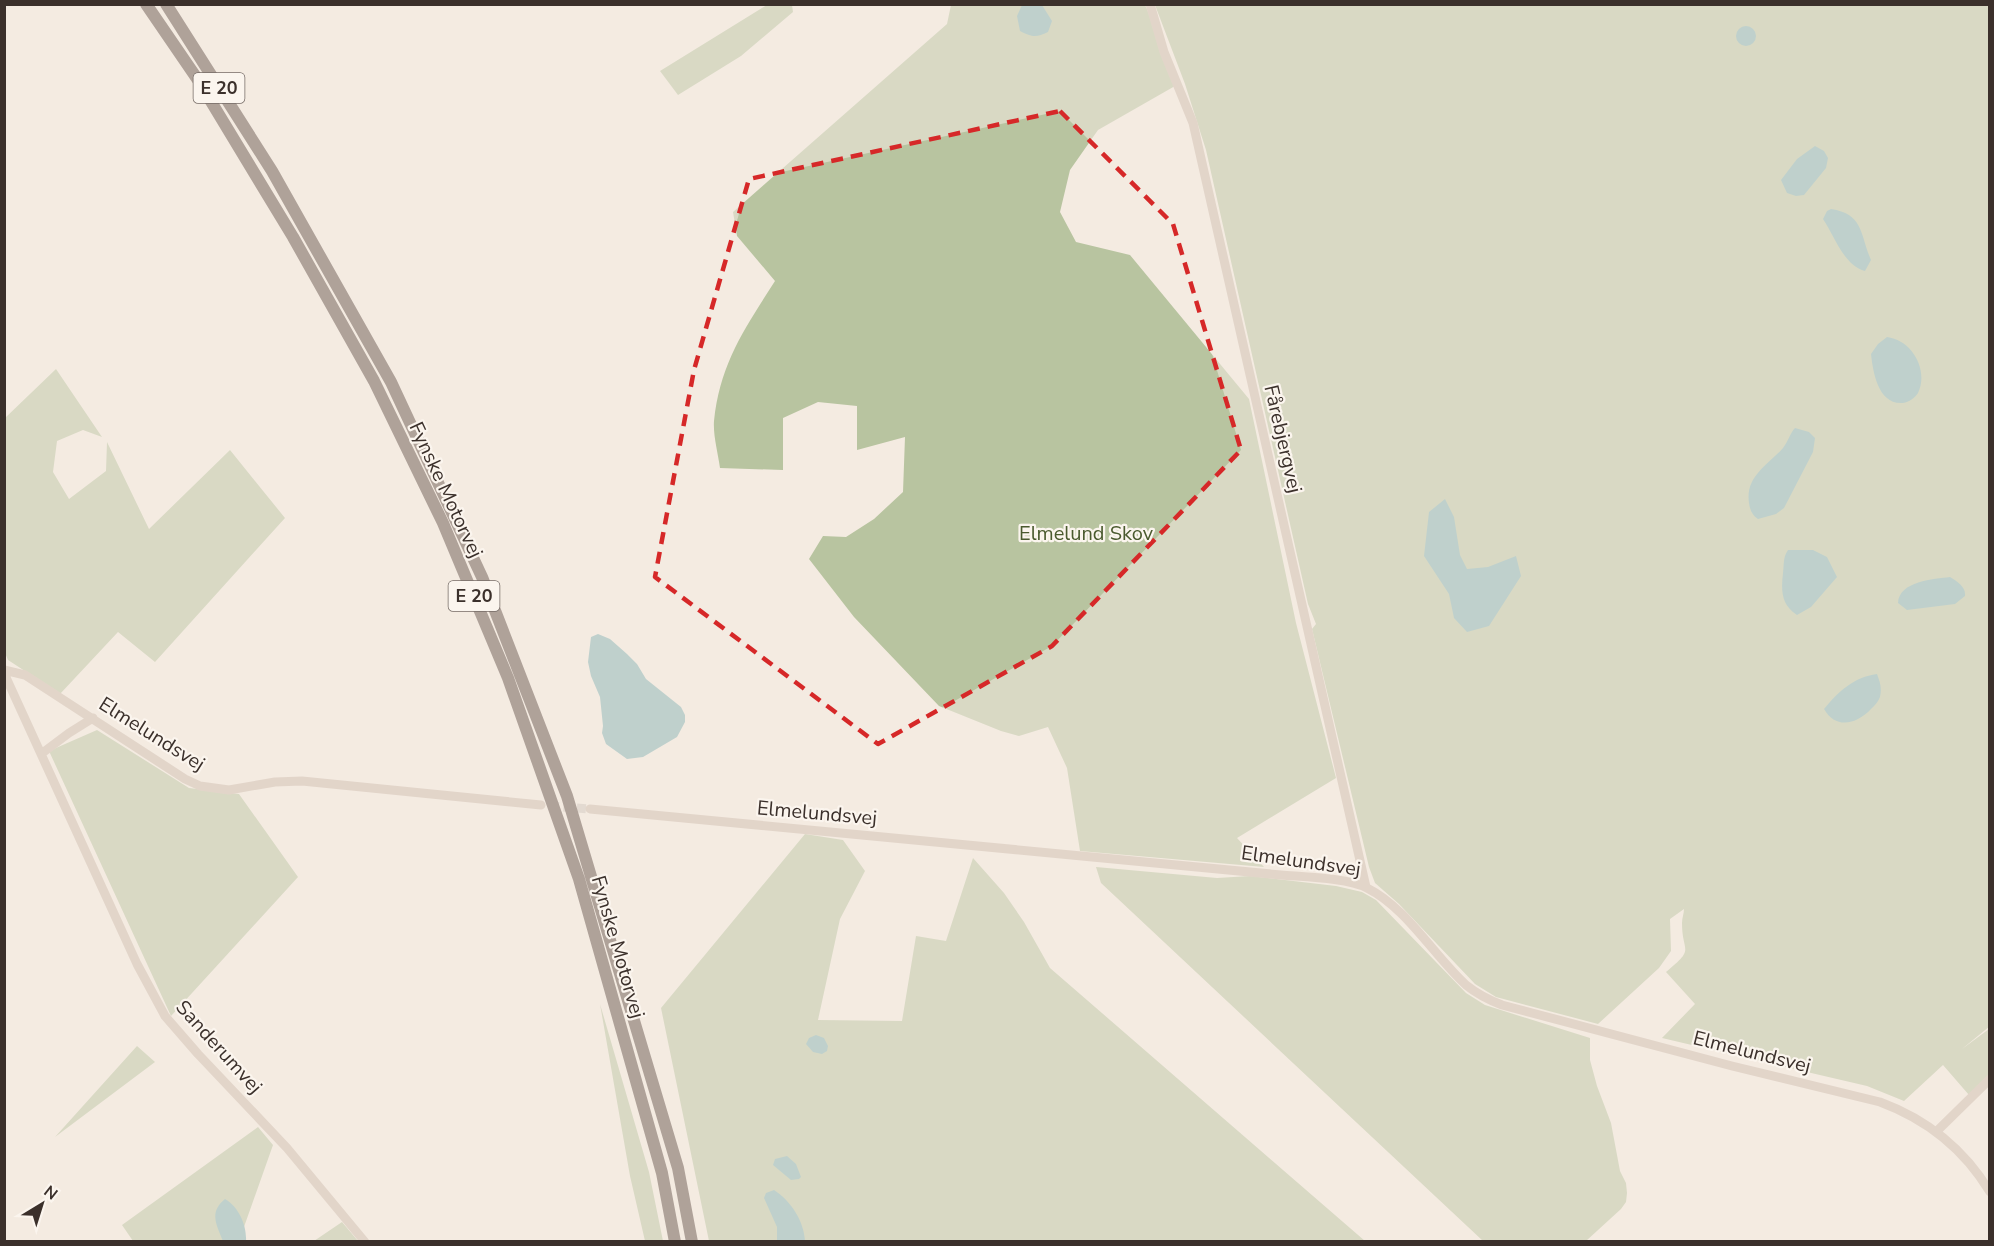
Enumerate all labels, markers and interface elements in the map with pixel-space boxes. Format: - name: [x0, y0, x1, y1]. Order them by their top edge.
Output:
- road number: E 20: [194, 73, 244, 103]
- street label: Fårebjergvej: [1257, 382, 1309, 496]
- street label: Fynske Motorvej: [403, 418, 489, 562]
- park label: Elmelund Skov: [1019, 520, 1154, 547]
- road number: E 20: [448, 581, 500, 611]
- street label: Elmelundsvej: [94, 691, 210, 777]
- street label: Elmelundsvej: [756, 794, 878, 832]
- street label: Elmelundsvej: [1239, 839, 1363, 883]
- street label: Fynske Motorvej: [585, 873, 651, 1021]
- street label: Sanderumvej: [170, 994, 268, 1100]
- street label: Elmelundsvej: [1690, 1024, 1814, 1080]
- north arrow: [12, 1174, 72, 1234]
- text: N: [39, 1181, 62, 1205]

